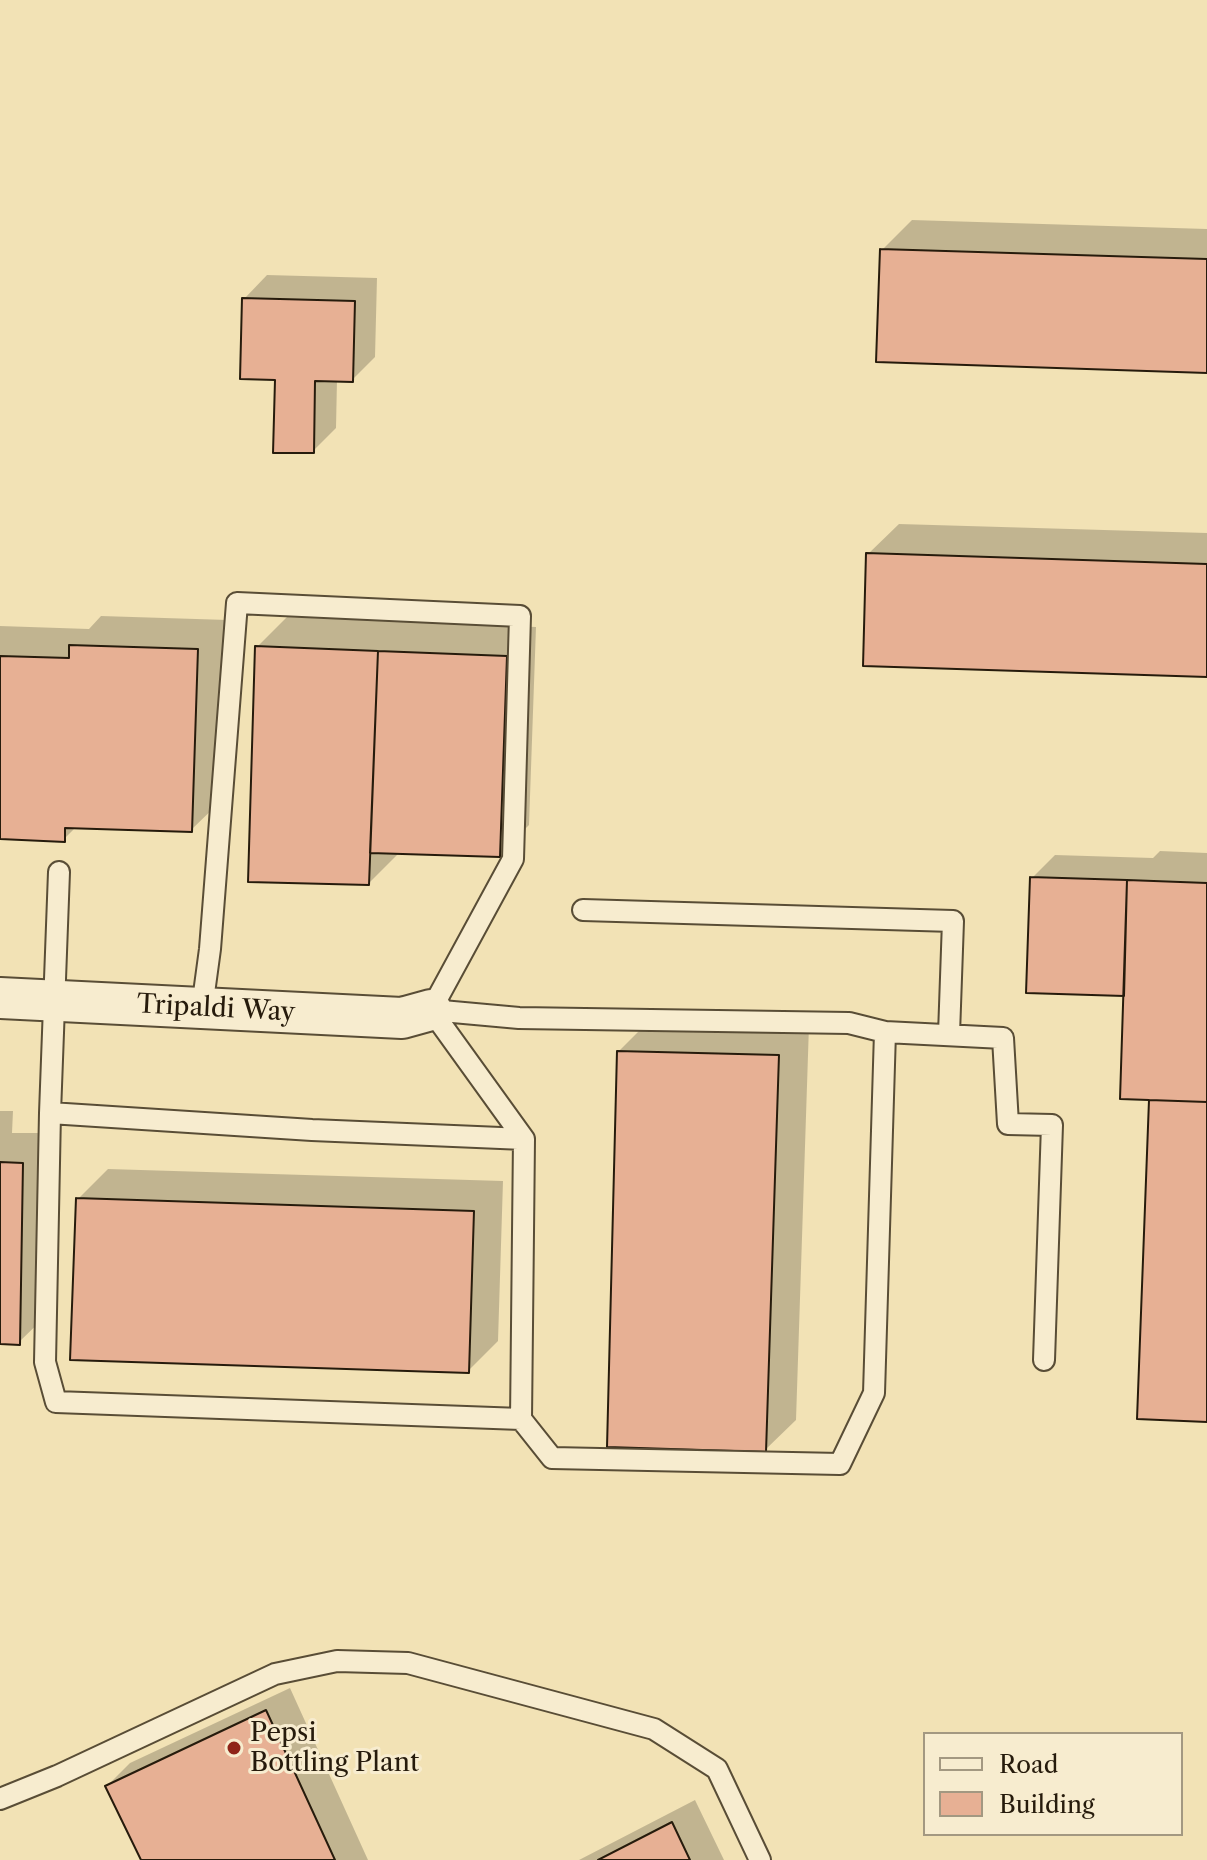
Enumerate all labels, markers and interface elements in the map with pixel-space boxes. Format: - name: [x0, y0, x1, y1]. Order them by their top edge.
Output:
- street label: Tripaldi Way: [136, 989, 296, 1029]
- place label: Pepsi Bottling Plant: [250, 1717, 419, 1778]
- legend: [923, 1732, 1183, 1836]
- marker: Pepsi Bottling Plant: [225, 1739, 243, 1757]
- text: Road: [999, 1750, 1058, 1779]
- text: Building: [999, 1790, 1095, 1819]

